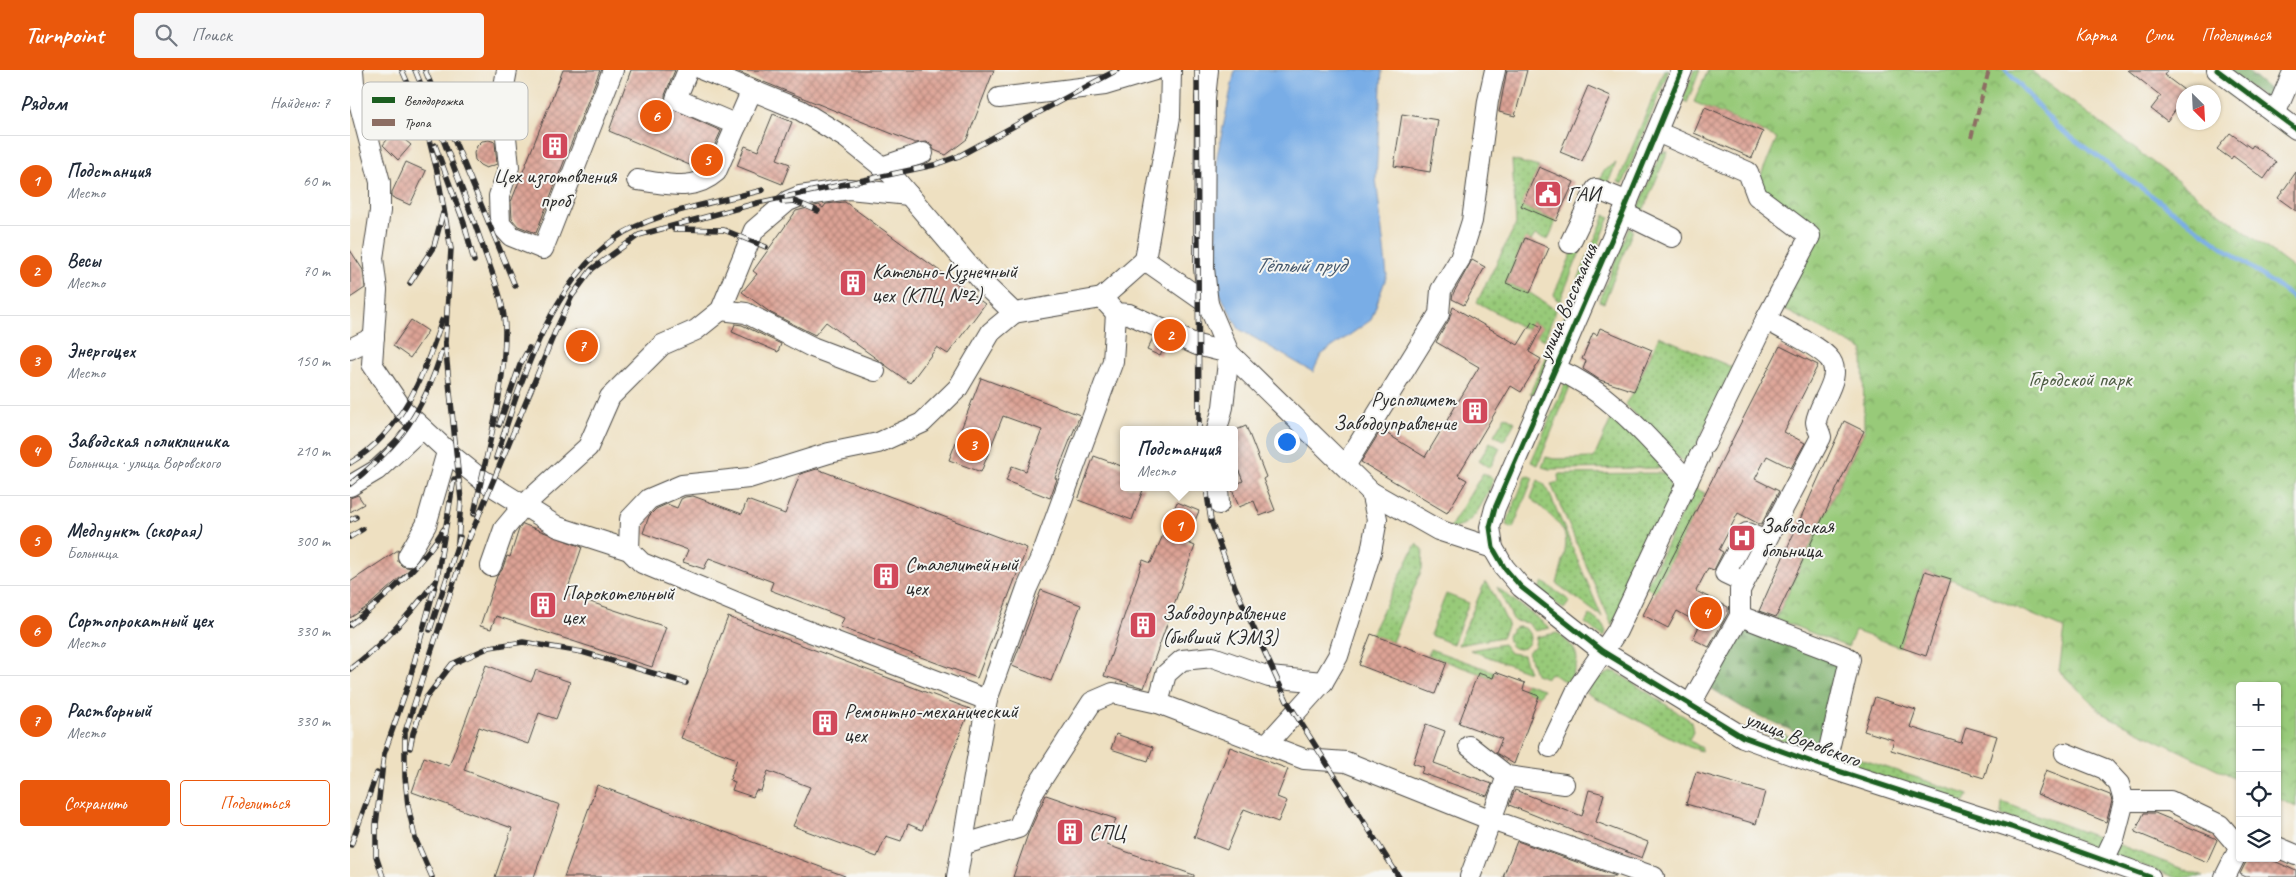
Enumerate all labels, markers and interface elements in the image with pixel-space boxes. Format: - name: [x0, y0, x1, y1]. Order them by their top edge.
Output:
- search box: [134, 13, 484, 58]
- text: Turnpoint: [25, 20, 104, 50]
- icon: search: [152, 21, 180, 49]
- text: Поиск: [192, 23, 232, 47]
- text: Карта: [2075, 24, 2116, 46]
- text: Слои: [2144, 24, 2173, 46]
- text: Поделиться: [2201, 24, 2271, 46]
- legend: [362, 82, 528, 140]
- north arrow: [2176, 85, 2221, 130]
- text: Рядом: [20, 90, 67, 116]
- text: Велодорожка: [404, 92, 465, 109]
- text: Найдено: 7: [270, 93, 330, 113]
- pin: 6: [640, 97, 672, 135]
- text: Тропа: [404, 114, 432, 131]
- building icon: Цех изготовления проб: [540, 131, 570, 161]
- pin: 5: [691, 141, 723, 179]
- text: Подстанция: [67, 159, 150, 183]
- place label: Цех изготовления проб: [493, 163, 618, 213]
- text: 1: [32, 171, 40, 191]
- text: 60 m: [303, 171, 330, 191]
- public building icon: ГАИ: [1533, 179, 1563, 209]
- place label: ГАИ: [1567, 181, 1604, 207]
- text: Место: [67, 183, 105, 203]
- street label: улица Восстания: [1530, 238, 1604, 366]
- text: Весы: [67, 249, 100, 273]
- water label: Тёплый пруд: [1255, 251, 1349, 279]
- place label: Кательно-Кузнечный цех (КПЦ №2): [872, 258, 1018, 308]
- text: 2: [32, 261, 40, 281]
- text: 70 m: [303, 261, 330, 281]
- building icon: Кательно-Кузнечный цех (КПЦ №2): [838, 268, 868, 298]
- text: Место: [67, 273, 105, 293]
- pin: 2: [1154, 316, 1186, 354]
- pin: 7: [566, 327, 598, 365]
- text: Энергоцех: [67, 339, 135, 363]
- text: 3: [32, 351, 40, 371]
- text: 150 m: [296, 351, 330, 371]
- text: Место: [67, 363, 105, 383]
- park label: Городской парк: [2028, 366, 2133, 392]
- place label: Русполимет Заводоуправление: [1333, 386, 1457, 436]
- building icon: Русполимет Заводоуправление: [1460, 396, 1490, 426]
- pin: 3: [957, 426, 989, 464]
- popup: [1120, 426, 1238, 491]
- text: Заводская поликлиника: [67, 429, 228, 453]
- your location: [1274, 429, 1300, 455]
- text: Подстанция: [1137, 437, 1221, 461]
- text: 4: [32, 441, 40, 461]
- text: 210 m: [296, 441, 330, 461]
- text: Больница · улица Воровского: [67, 453, 220, 473]
- text: Место: [1137, 461, 1175, 481]
- pin: 1: [1163, 507, 1195, 545]
- place label: Заводская больница: [1761, 513, 1835, 563]
- text: Медпункт (скорая): [67, 519, 201, 543]
- hospital icon: Заводская больница: [1727, 523, 1757, 553]
- text: 5: [33, 531, 39, 551]
- text: 300 m: [296, 531, 330, 551]
- text: Больница: [67, 543, 117, 563]
- place label: Сталелитейный цех: [905, 551, 1020, 601]
- building icon: Сталелитейный цех: [871, 561, 901, 591]
- place label: Парокотельный цех: [562, 580, 676, 630]
- building icon: Парокотельный цех: [528, 590, 558, 620]
- pin: 4: [1690, 594, 1722, 632]
- place label: Заводоуправление (бывший КЭМЗ): [1162, 600, 1286, 650]
- text: Сортопрокатный цех: [67, 609, 213, 633]
- building icon: Заводоуправление (бывший КЭМЗ): [1128, 610, 1158, 640]
- text: 6: [32, 621, 40, 641]
- text: 330 m: [296, 621, 330, 641]
- text: Место: [67, 633, 105, 653]
- map controls: [2236, 682, 2281, 862]
- button: +: [2236, 682, 2281, 727]
- place label: Ремонтно-механический цех: [844, 698, 1019, 748]
- text: Растворный: [67, 699, 151, 723]
- street label: улица Воровского: [1740, 704, 1866, 773]
- building icon: Ремонтно-механический цех: [810, 708, 840, 738]
- text: 7: [32, 711, 40, 731]
- text: 330 m: [296, 711, 330, 731]
- text: Место: [67, 723, 105, 743]
- button: −: [2236, 727, 2281, 772]
- button: locate: [2236, 772, 2281, 817]
- button: Сохранить: [20, 780, 170, 826]
- button: Поделиться: [180, 780, 330, 826]
- building icon: СПЦ: [1055, 817, 1085, 847]
- button: layers: [2236, 817, 2281, 862]
- place label: СПЦ: [1089, 819, 1128, 845]

